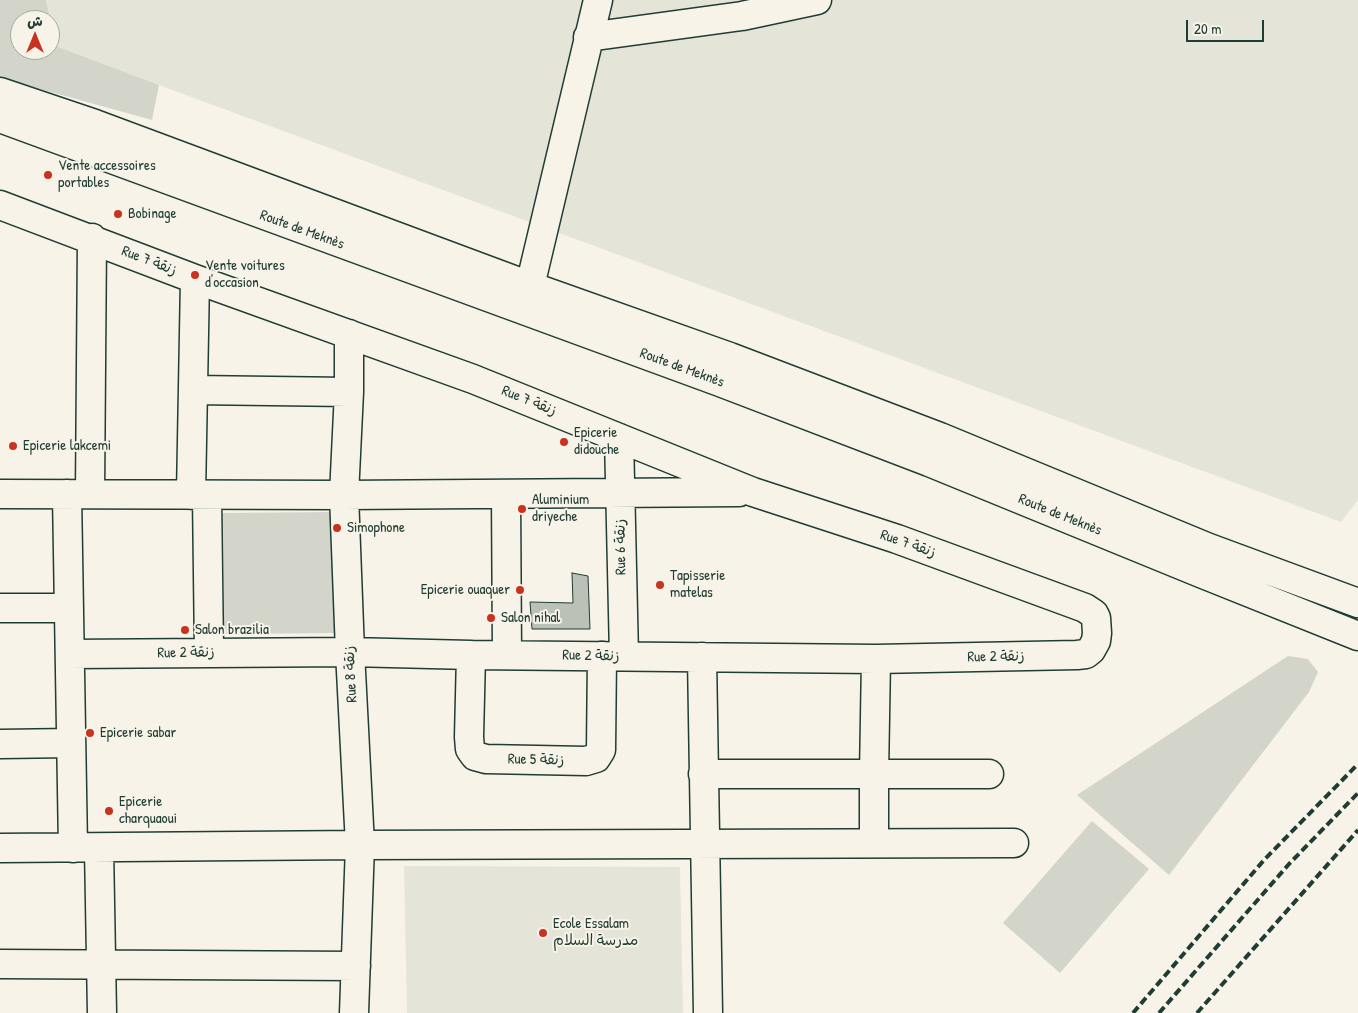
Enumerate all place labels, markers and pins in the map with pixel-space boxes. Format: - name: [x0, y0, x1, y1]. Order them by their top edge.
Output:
- place label: Vente accessoires portables: [58, 157, 156, 192]
- marker: Vente accessoires portables: [42, 169, 54, 181]
- place label: Bobinage: [128, 205, 176, 223]
- marker: Bobinage: [112, 208, 124, 220]
- place label: Vente voitures d'occasion: [205, 257, 285, 292]
- marker: Vente voitures d'occasion: [189, 269, 201, 281]
- place label: Epicerie didouche: [574, 424, 619, 459]
- marker: Epicerie didouche: [558, 436, 570, 448]
- place label: Epicerie lakcemi: [23, 437, 111, 455]
- marker: Epicerie lakcemi: [7, 440, 19, 452]
- place label: Aluminium driyeche: [532, 491, 589, 526]
- marker: Aluminium driyeche: [516, 503, 528, 515]
- place label: Simophone: [347, 519, 405, 537]
- marker: Simophone: [331, 522, 343, 534]
- place label: Tapisserie matelas: [670, 567, 725, 602]
- marker: Tapisserie matelas: [654, 579, 666, 591]
- place label: Epicerie ouaquer: [421, 581, 510, 599]
- marker: Epicerie ouaquer: [514, 584, 526, 596]
- place label: Salon nihal: [501, 609, 560, 627]
- marker: Salon nihal: [485, 612, 497, 624]
- place label: Salon brazilia: [195, 621, 269, 639]
- marker: Salon brazilia: [179, 624, 191, 636]
- place label: Epicerie sabar: [100, 724, 176, 742]
- marker: Epicerie sabar: [84, 727, 96, 739]
- place label: Epicerie charquaoui: [119, 793, 177, 828]
- marker: Epicerie charquaoui: [103, 805, 115, 817]
- place label: Ecole Essalam مدرسة السلام: [553, 915, 638, 950]
- marker: Ecole Essalam مدرسة السلام: [537, 927, 549, 939]

